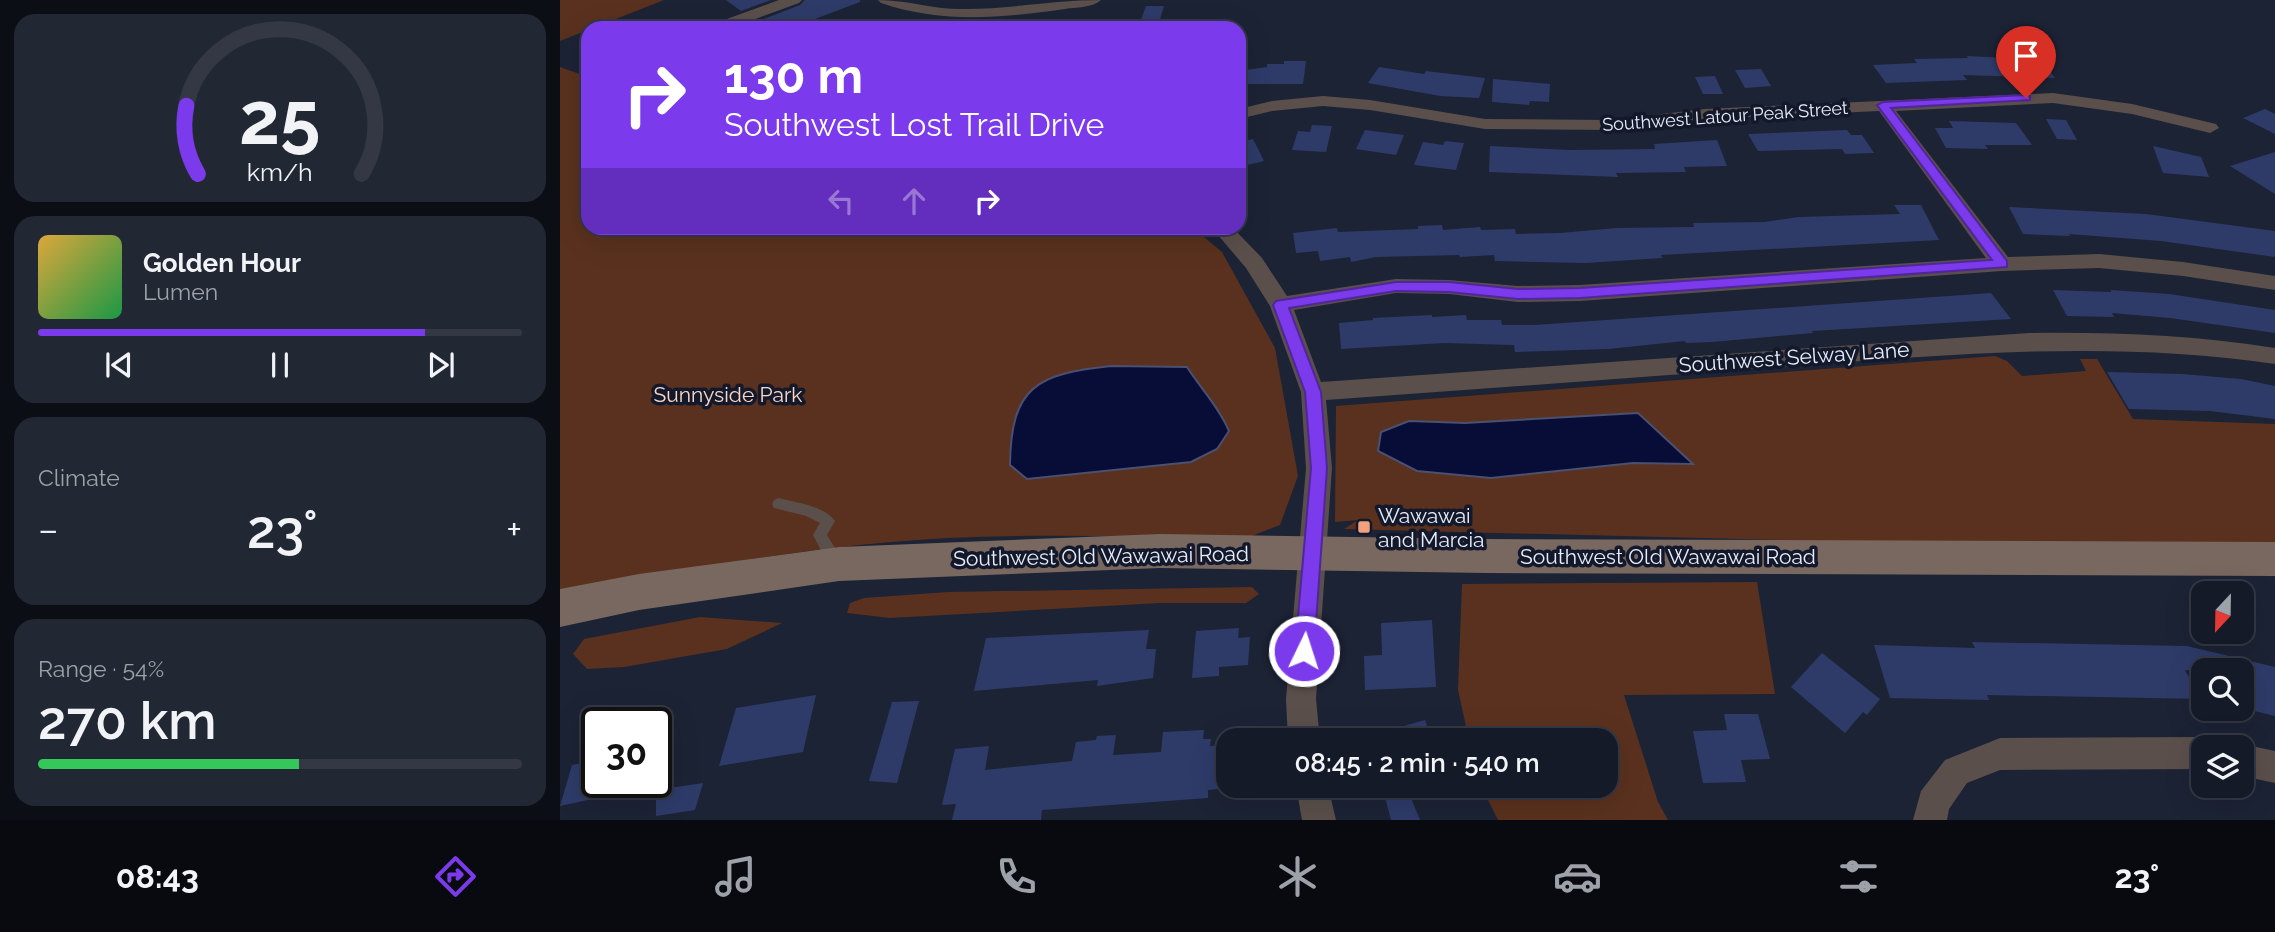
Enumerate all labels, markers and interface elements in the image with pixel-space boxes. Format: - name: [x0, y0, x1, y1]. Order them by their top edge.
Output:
- pin: [1996, 26, 2056, 98]
- icon: arrive: [2007, 37, 2045, 75]
- text: 130 m: [724, 47, 863, 104]
- icon: right: [609, 49, 700, 140]
- text: 25: [239, 76, 321, 161]
- street label: Southwest Latour Peak Street: [1601, 97, 1849, 135]
- text: Southwest Lost Trail Drive: [724, 106, 1104, 143]
- text: km/h: [247, 157, 313, 187]
- icon: left: [822, 182, 860, 220]
- icon: ahead: [895, 182, 933, 220]
- icon: right: [968, 182, 1006, 220]
- text: Golden Hour: [143, 248, 301, 278]
- text: Lumen: [143, 278, 218, 305]
- street label: Southwest Selway Lane: [1678, 336, 1910, 378]
- icon: previous: [100, 346, 138, 384]
- icon: pause: [261, 346, 299, 384]
- icon: next: [422, 346, 460, 384]
- park label: Sunnyside Park: [654, 382, 802, 407]
- text: Climate: [38, 464, 120, 491]
- text: 23°: [247, 499, 318, 560]
- place label: Wawawai and Marcia: [1378, 503, 1484, 552]
- text: −: [38, 507, 58, 552]
- text: +: [506, 507, 522, 552]
- marker: Wawawai and Marcia: [1356, 519, 1372, 535]
- street label: Southwest Old Wawawai Road: [953, 541, 1249, 571]
- street label: Southwest Old Wawawai Road: [1520, 544, 1816, 569]
- north arrow: [2191, 581, 2254, 644]
- map controls: [2191, 581, 2254, 798]
- position arrow: [1267, 614, 1341, 688]
- text: Range · 54%: [38, 655, 164, 682]
- button: search: [2191, 658, 2254, 721]
- text: 270 km: [38, 690, 217, 751]
- speed limit sign: 30: [581, 707, 672, 798]
- button: layers: [2191, 735, 2254, 798]
- text: 08:45 · 2 min · 540 m: [1294, 748, 1540, 778]
- icon: directions: [431, 852, 480, 901]
- icon: music: [711, 852, 760, 901]
- icon: phone: [992, 852, 1041, 901]
- icon: climate: [1273, 852, 1322, 901]
- icon: car: [1553, 852, 1602, 901]
- icon: filters: [1834, 852, 1883, 901]
- text: 08:43: [116, 858, 199, 895]
- text: 23°: [2115, 858, 2159, 895]

